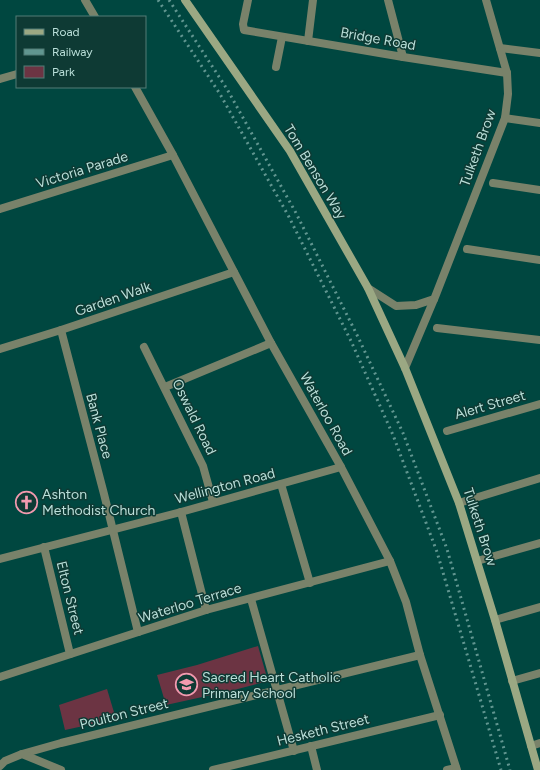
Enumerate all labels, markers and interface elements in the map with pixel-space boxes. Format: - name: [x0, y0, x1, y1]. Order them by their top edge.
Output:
- legend: [16, 16, 146, 88]
- street label: Bridge Road: [339, 24, 417, 54]
- text: Road: [52, 25, 80, 39]
- text: Railway: [52, 45, 93, 59]
- text: Park: [52, 65, 75, 79]
- street label: Tulketh Brow: [456, 107, 500, 189]
- street label: Tom Benson Way: [280, 122, 350, 223]
- street label: Victoria Parade: [34, 148, 130, 192]
- street label: Garden Walk: [73, 278, 154, 320]
- street label: Waterloo Road: [296, 369, 356, 459]
- street label: Oswald Road: [168, 376, 220, 458]
- street label: Alert Street: [453, 387, 527, 423]
- street label: Bank Place: [82, 391, 116, 461]
- street label: Wellington Road: [173, 464, 277, 508]
- place label: Ashton Methodist Church: [42, 486, 155, 519]
- street label: Tulketh Brow: [459, 486, 501, 568]
- church icon: Ashton Methodist Church: [14, 489, 40, 515]
- street label: Elton Street: [53, 559, 87, 637]
- street label: Waterloo Terrace: [136, 579, 244, 627]
- place label: Sacred Heart Catholic Primary School: [202, 669, 341, 702]
- school or university icon: Sacred Heart Catholic Primary School: [173, 672, 199, 698]
- street label: Poulton Street: [78, 695, 170, 733]
- street label: Hesketh Street: [275, 710, 371, 750]

